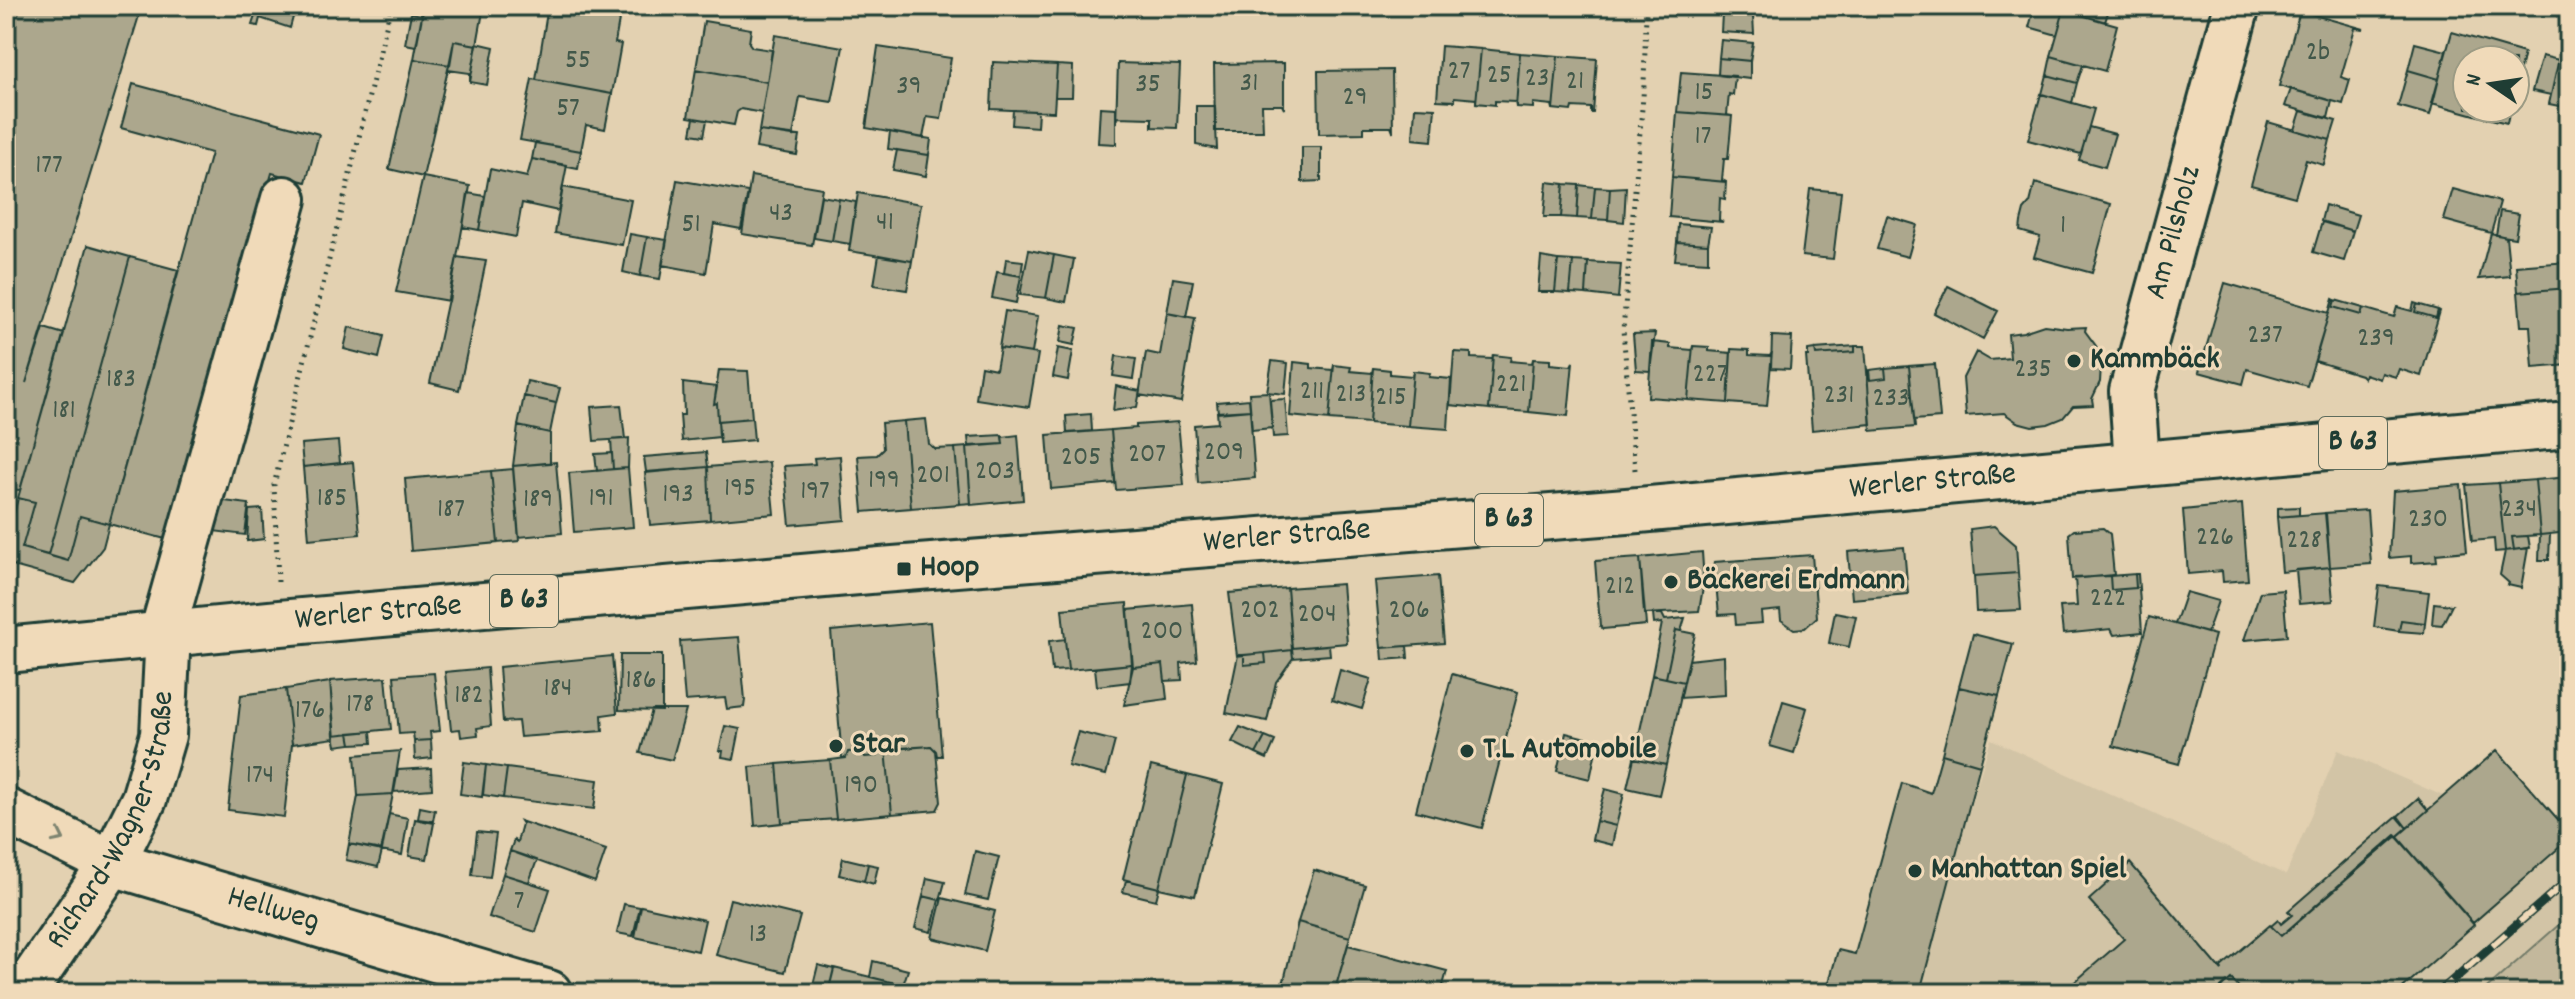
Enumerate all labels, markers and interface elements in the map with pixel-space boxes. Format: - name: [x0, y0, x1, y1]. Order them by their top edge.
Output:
- house number: 2b: [2306, 34, 2330, 74]
- house number: 55: [565, 42, 591, 82]
- north arrow: [2451, 44, 2531, 124]
- house number: 27: [1448, 53, 1470, 93]
- house number: 25: [1486, 57, 1512, 97]
- house number: 23: [1525, 60, 1549, 100]
- house number: 21: [1566, 63, 1584, 103]
- house number: 31: [1240, 65, 1258, 105]
- house number: 35: [1135, 66, 1161, 106]
- house number: 39: [896, 68, 922, 108]
- text: N: [2459, 71, 2491, 89]
- house number: 15: [1694, 74, 1714, 114]
- house number: 29: [1342, 79, 1368, 119]
- house number: 57: [556, 90, 580, 130]
- house number: 17: [1695, 118, 1711, 158]
- house number: 177: [35, 147, 63, 187]
- street label: Am Pilsholz: [2135, 161, 2215, 305]
- house number: 43: [769, 195, 793, 235]
- house number: 41: [876, 204, 894, 244]
- house number: 51: [681, 206, 701, 246]
- house number: 1: [2060, 207, 2066, 247]
- house number: 237: [2247, 317, 2283, 357]
- house number: 239: [2357, 320, 2395, 360]
- place label: Kammbäck: [2090, 338, 2220, 384]
- house number: 235: [2014, 351, 2052, 391]
- marker: Kammbäck: [2065, 352, 2083, 370]
- house number: 227: [1692, 356, 1728, 396]
- house number: 183: [106, 361, 136, 401]
- house number: 221: [1496, 366, 1526, 406]
- house number: 211: [1300, 373, 1324, 413]
- house number: 213: [1336, 376, 1366, 416]
- house number: 231: [1824, 377, 1854, 417]
- house number: 215: [1375, 379, 1407, 419]
- house number: 233: [1872, 380, 1910, 420]
- house number: 181: [52, 392, 76, 432]
- road number: B 63: [2319, 417, 2387, 469]
- house number: 209: [1204, 434, 1244, 474]
- house number: 207: [1128, 436, 1166, 476]
- house number: 205: [1061, 439, 1101, 479]
- house number: 203: [975, 453, 1015, 493]
- street label: Werler Straße: [1847, 453, 2018, 514]
- house number: 201: [916, 457, 950, 497]
- house number: 199: [868, 462, 900, 502]
- house number: 195: [724, 470, 756, 510]
- house number: 197: [800, 473, 830, 513]
- house number: 193: [662, 476, 694, 516]
- house number: 185: [317, 480, 347, 520]
- house number: 191: [588, 480, 614, 520]
- house number: 189: [523, 481, 553, 521]
- house number: 187: [437, 491, 465, 531]
- house number: 234: [2501, 491, 2537, 531]
- road number: B 63: [1475, 494, 1543, 546]
- house number: 230: [2408, 501, 2448, 541]
- street label: Werler Straße: [1202, 508, 1372, 567]
- house number: 226: [2196, 519, 2234, 559]
- house number: 228: [2286, 522, 2322, 562]
- place label: Hoop: [920, 546, 980, 592]
- place label: Bäckerei Erdmann: [1687, 559, 1905, 605]
- marker: Hoop: [895, 560, 913, 578]
- house number: 212: [1605, 568, 1635, 608]
- marker: Bäckerei Erdmann: [1662, 573, 1680, 591]
- road number: B 63: [490, 575, 558, 627]
- house number: 222: [2090, 580, 2126, 620]
- street label: Werler Straße: [293, 584, 464, 645]
- house number: 202: [1240, 592, 1280, 632]
- house number: 206: [1388, 592, 1430, 632]
- house number: 204: [1297, 596, 1337, 636]
- house number: 200: [1141, 613, 1183, 653]
- house number: 186: [625, 662, 657, 702]
- house number: 184: [544, 670, 572, 710]
- house number: 182: [454, 677, 484, 717]
- house number: 178: [346, 686, 374, 726]
- street label: Richard-Wagner-Straße: [36, 690, 188, 959]
- house number: 176: [295, 692, 325, 732]
- place label: Star: [852, 723, 906, 769]
- place label: T.L Automobile: [1483, 728, 1656, 774]
- marker: Star: [827, 737, 845, 755]
- marker: T.L Automobile: [1458, 742, 1476, 760]
- house number: 174: [246, 757, 274, 797]
- house number: 190: [844, 767, 878, 807]
- one-way arrow: [50, 827, 65, 843]
- place label: Manhattan Spiel: [1931, 848, 2127, 894]
- marker: Manhattan Spiel: [1906, 862, 1924, 880]
- street label: Hellweg: [221, 875, 325, 946]
- house number: 7: [514, 883, 524, 923]
- house number: 13: [749, 916, 767, 956]

